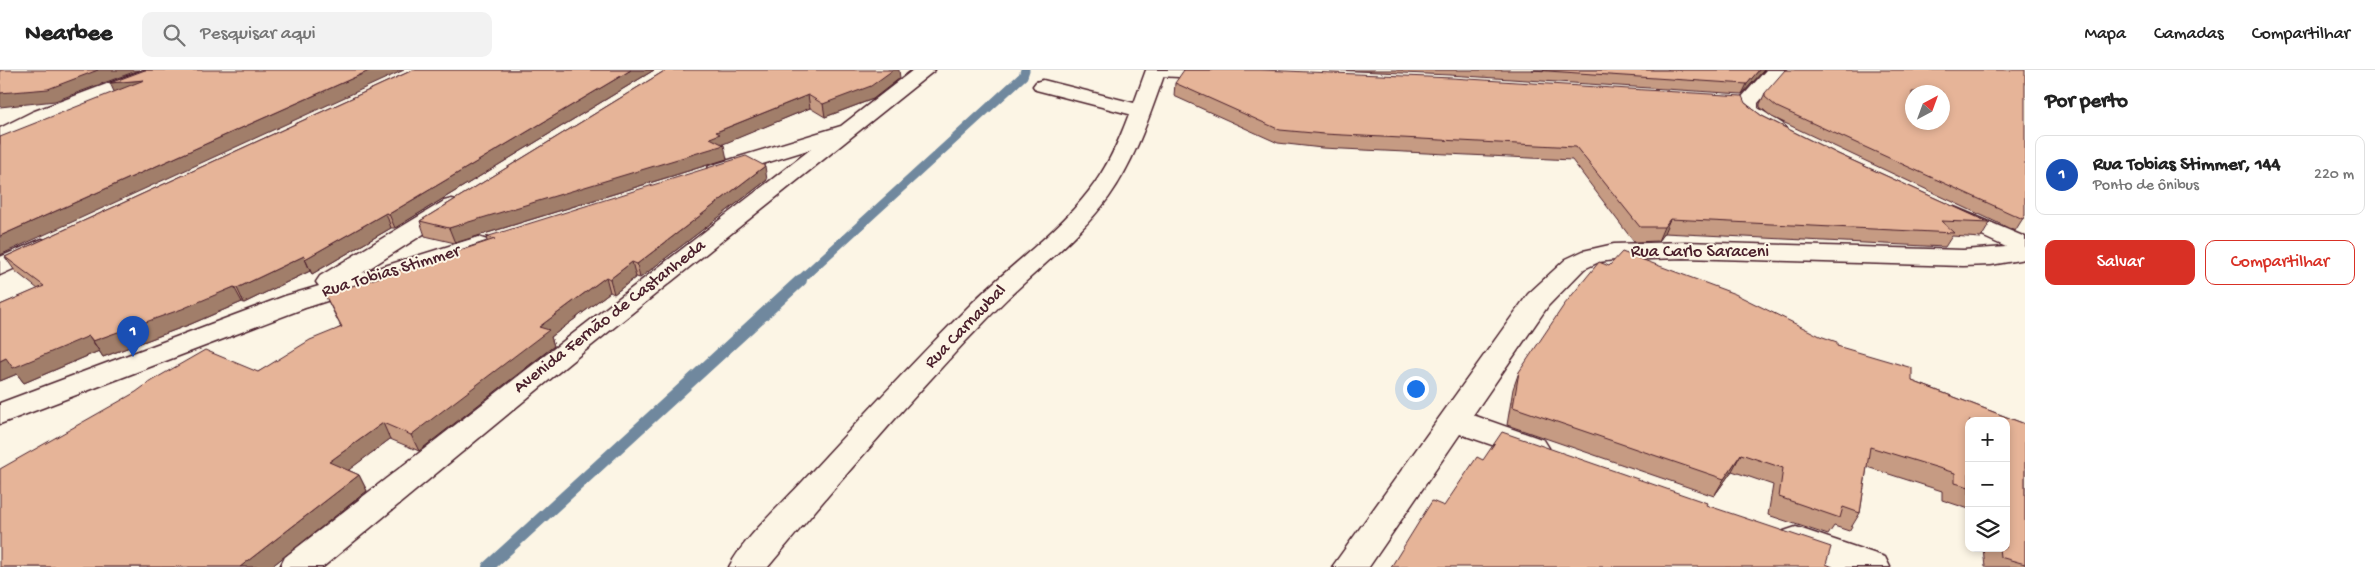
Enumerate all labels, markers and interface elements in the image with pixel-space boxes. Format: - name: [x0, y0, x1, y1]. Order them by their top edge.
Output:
- search box: [142, 12, 492, 57]
- text: Nearbee: [25, 20, 112, 49]
- icon: search: [160, 21, 188, 49]
- text: Pesquisar aqui: [200, 23, 316, 46]
- text: Mapa: [2085, 24, 2126, 45]
- text: Camadas: [2154, 24, 2224, 45]
- text: Compartilhar: [2252, 24, 2350, 45]
- north arrow: [1905, 85, 1950, 130]
- text: Por perto: [2045, 90, 2128, 115]
- text: Rua Tobias Stimmer, 144: [2093, 154, 2281, 177]
- text: 1: [2059, 166, 2065, 185]
- text: 220 m: [2314, 166, 2354, 185]
- text: Ponto de ônibus: [2093, 177, 2199, 196]
- street label: Avenida Fernão de Castanheda: [510, 235, 711, 399]
- button: Salvar: [2045, 240, 2195, 285]
- button: Compartilhar: [2205, 240, 2355, 285]
- street label: Rua Tobias Stimmer: [319, 241, 464, 303]
- street label: Rua Carlo Saraceni: [1631, 242, 1769, 263]
- street label: Rua Carnaubal: [921, 281, 1011, 373]
- pin: 1: [117, 316, 149, 357]
- your location: [1403, 376, 1429, 402]
- map controls: [1965, 417, 2010, 552]
- button: +: [1965, 417, 2010, 462]
- button: −: [1965, 462, 2010, 507]
- button: layers: [1965, 507, 2010, 552]

